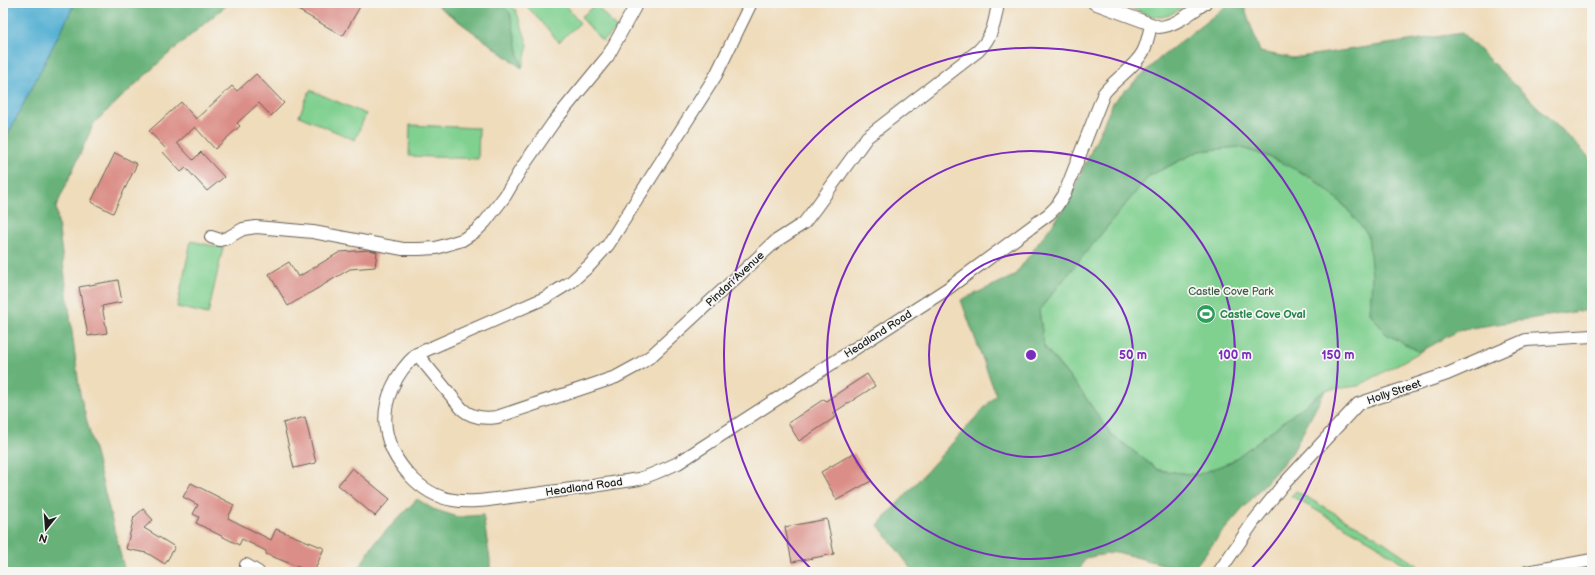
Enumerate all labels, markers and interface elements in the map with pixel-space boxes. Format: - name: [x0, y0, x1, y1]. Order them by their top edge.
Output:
- street label: Pindari Avenue: [703, 248, 767, 309]
- park label: Castle Cove Park: [1188, 285, 1274, 298]
- sports icon: Castle Cove Oval: [1195, 303, 1217, 325]
- street label: Headland Road: [842, 307, 914, 361]
- place label: Castle Cove Oval: [1220, 308, 1306, 321]
- centre of rings: [1024, 348, 1038, 362]
- text: 50 m: [1119, 348, 1147, 363]
- text: 100 m: [1218, 348, 1252, 363]
- text: 150 m: [1322, 348, 1354, 363]
- street label: Holly Street: [1365, 376, 1423, 407]
- street label: Headland Road: [545, 475, 623, 499]
- north arrow: [26, 509, 66, 549]
- text: N: [37, 531, 49, 546]

